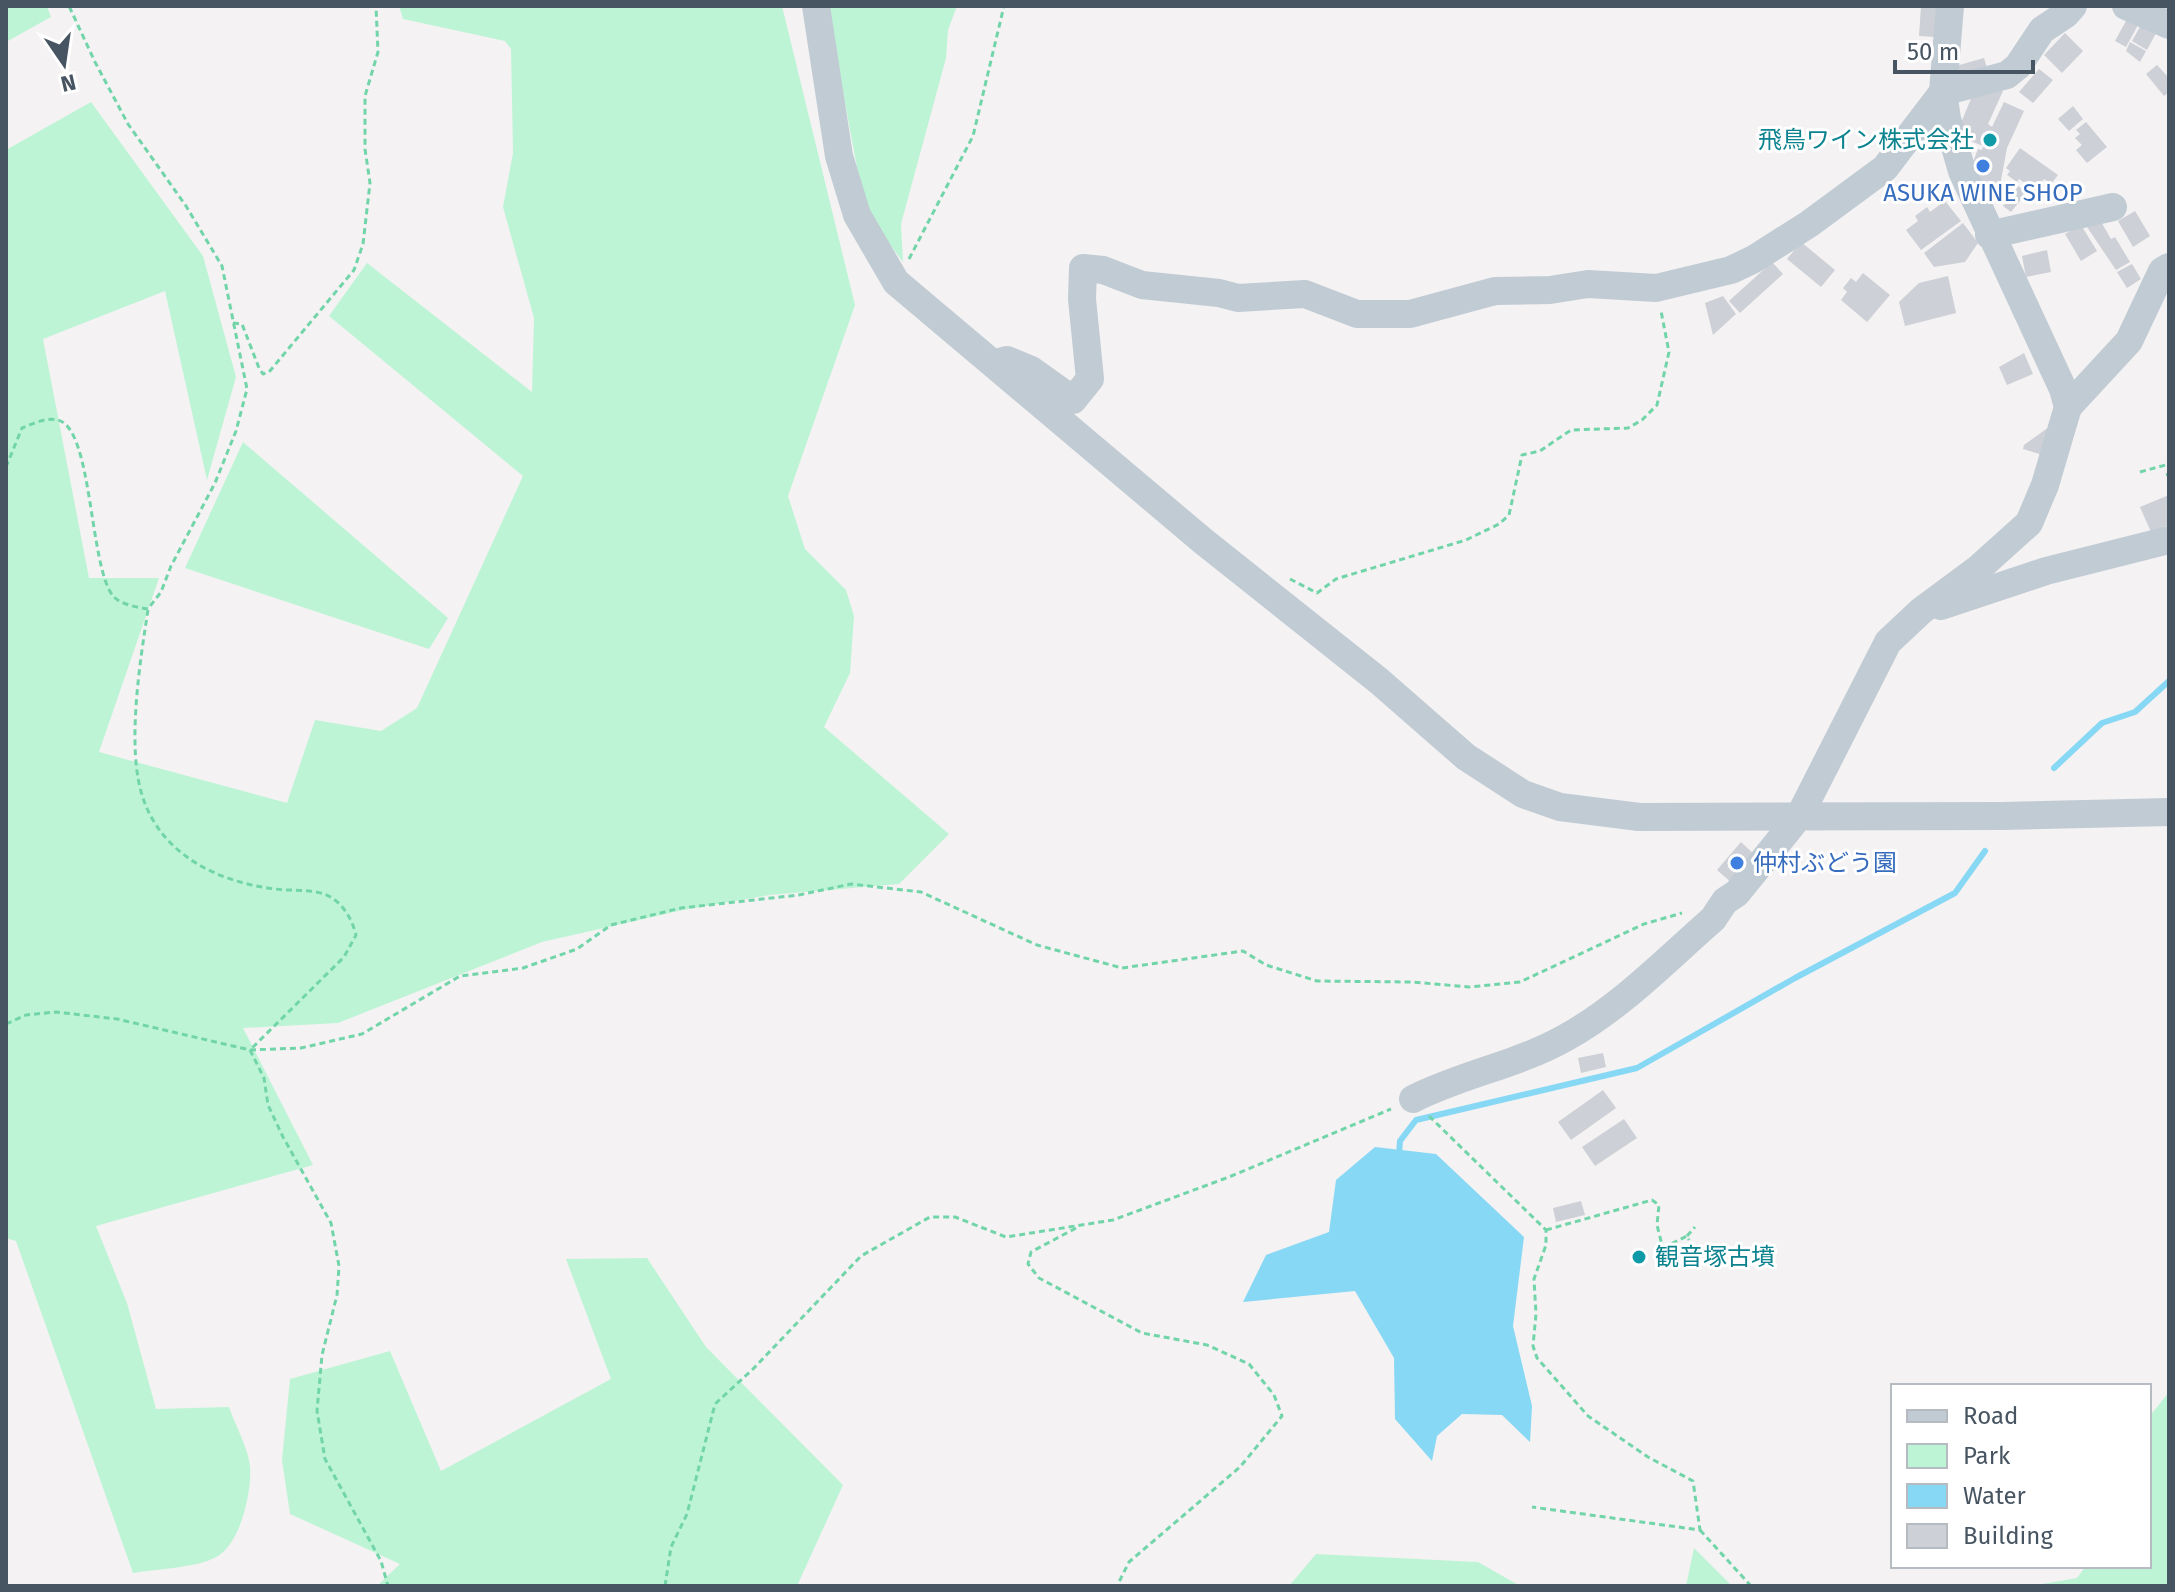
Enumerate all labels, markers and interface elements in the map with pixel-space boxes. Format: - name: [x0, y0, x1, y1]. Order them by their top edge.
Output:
- north arrow: [24, 24, 104, 104]
- scale bar: [1895, 24, 2033, 74]
- text: 50 m: [1907, 38, 1959, 66]
- text: N: [58, 68, 79, 98]
- place label: 飛鳥ワイン株式会社: [1758, 126, 1974, 154]
- marker: 飛鳥ワイン株式会社: [1981, 131, 1999, 149]
- marker: ASUKA WINE SHOP: [1974, 157, 1992, 175]
- place label: ASUKA WINE SHOP: [1883, 179, 2083, 207]
- place label: 仲村ぶどう園: [1753, 849, 1897, 877]
- marker: 仲村ぶどう園: [1728, 854, 1746, 872]
- place label: 観音塚古墳: [1655, 1243, 1775, 1271]
- marker: 観音塚古墳: [1630, 1248, 1648, 1266]
- legend: [1891, 1384, 2151, 1568]
- text: Road: [1963, 1402, 2018, 1430]
- text: Park: [1963, 1442, 2011, 1470]
- text: Water: [1963, 1482, 2027, 1510]
- text: Building: [1963, 1522, 2053, 1550]

